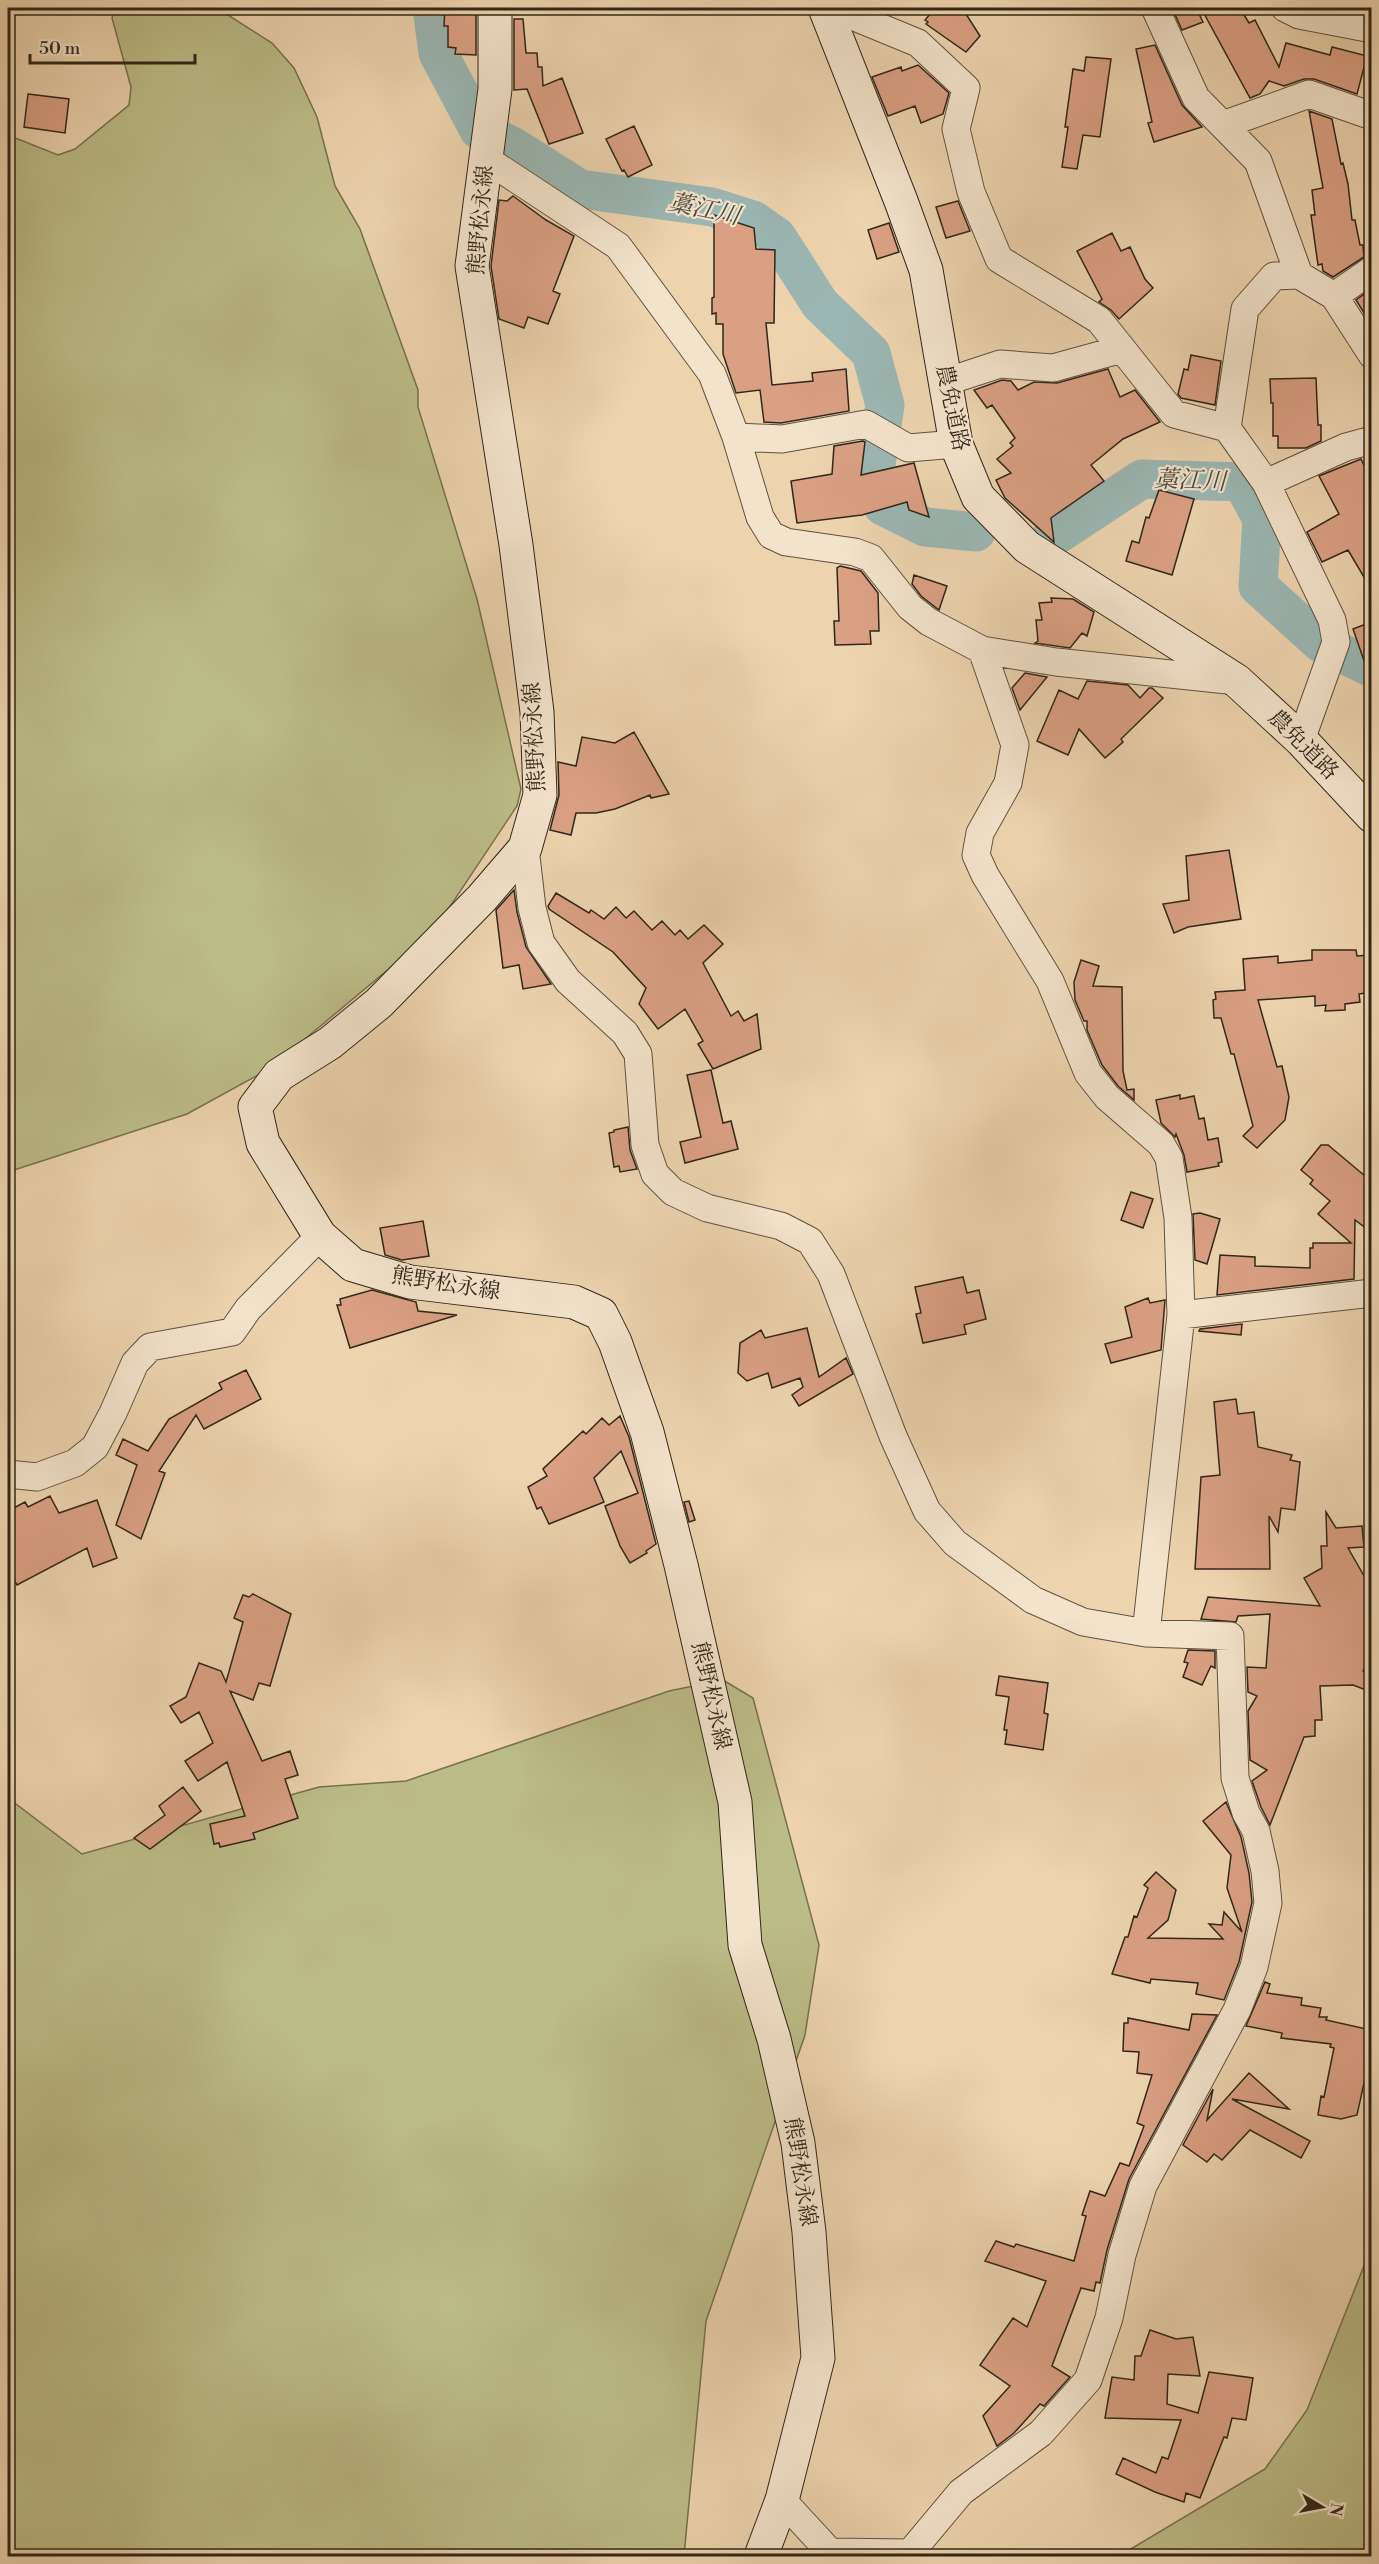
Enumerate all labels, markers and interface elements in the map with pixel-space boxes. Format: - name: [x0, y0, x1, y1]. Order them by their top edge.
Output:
- scale bar: [30, 27, 195, 65]
- text: 50 m: [39, 37, 81, 60]
- street label: 熊野松永線: [463, 164, 499, 276]
- water label: 藁江川: [666, 188, 745, 233]
- street label: 農免道路: [930, 362, 974, 454]
- water label: 藁江川: [1153, 465, 1229, 497]
- street label: 熊野松永線: [519, 681, 551, 793]
- street label: 農免道路: [1262, 704, 1344, 786]
- street label: 熊野松永線: [390, 1262, 502, 1306]
- street label: 熊野松永線: [685, 1639, 737, 1753]
- street label: 熊野松永線: [778, 2116, 822, 2228]
- north arrow: [1292, 2477, 1352, 2537]
- text: N: [1325, 2501, 1347, 2518]

